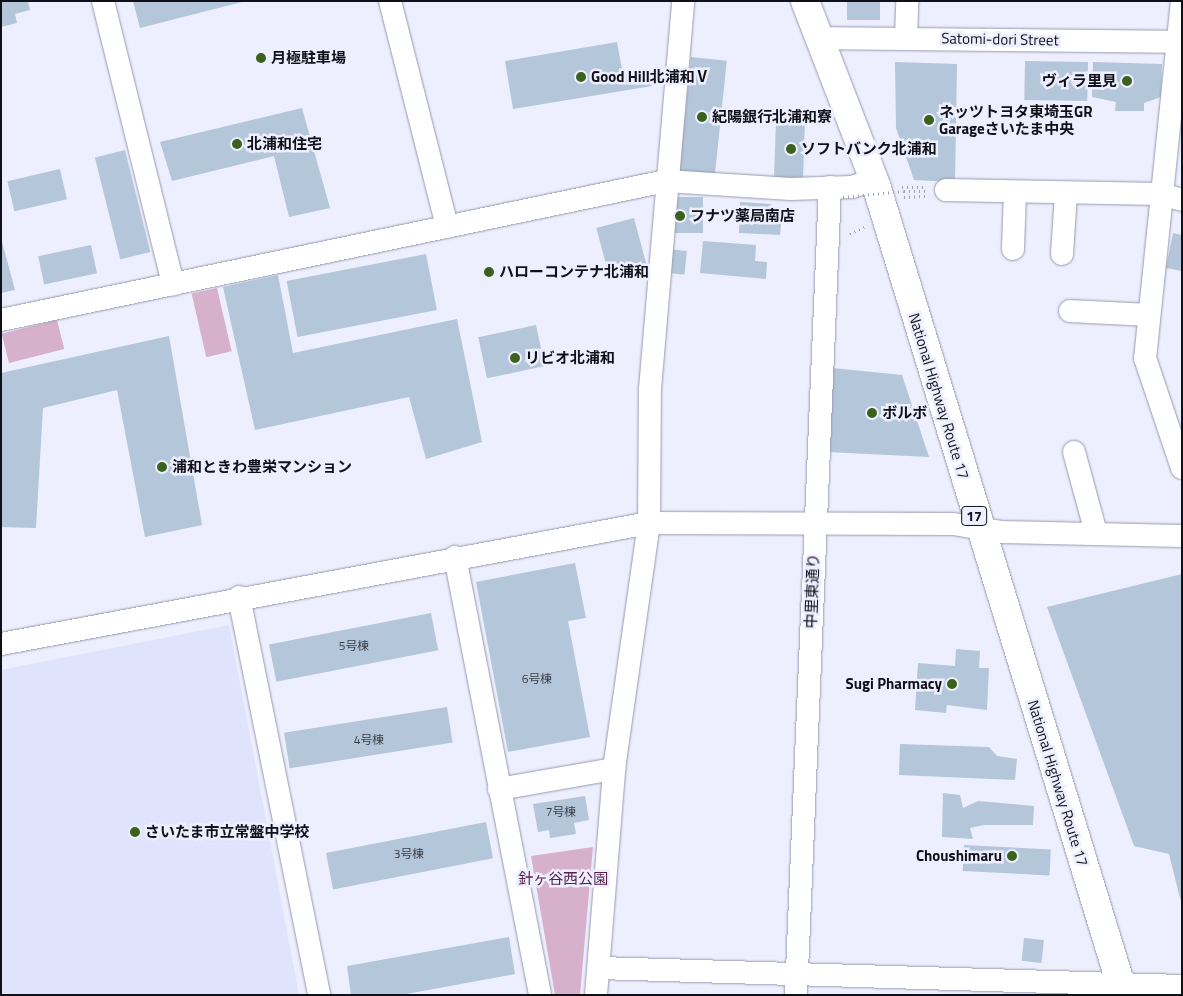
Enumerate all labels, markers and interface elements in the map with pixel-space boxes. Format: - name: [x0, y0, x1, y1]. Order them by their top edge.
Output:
- street label: Satomi-dori Street: [941, 29, 1059, 49]
- place label: 月極駐車場: [271, 49, 346, 67]
- marker: 月極駐車場: [255, 52, 267, 64]
- place label: Good Hill北浦和Ⅴ: [591, 68, 710, 86]
- marker: Good Hill北浦和Ⅴ: [575, 71, 587, 83]
- place label: ヴィラ里見: [1042, 72, 1117, 90]
- marker: ヴィラ里見: [1121, 75, 1133, 87]
- place label: ネッツトヨタ東埼玉GR Garageさいたま中央: [939, 102, 1092, 137]
- place label: 紀陽銀行北浦和寮: [712, 108, 832, 126]
- marker: 紀陽銀行北浦和寮: [696, 111, 708, 123]
- marker: ネッツトヨタ東埼玉GR Garageさいたま中央: [923, 114, 935, 126]
- place label: 北浦和住宅: [247, 135, 322, 153]
- marker: 北浦和住宅: [231, 138, 243, 150]
- place label: ソフトバンク北浦和: [801, 140, 936, 158]
- marker: ソフトバンク北浦和: [785, 143, 797, 155]
- place label: フナツ薬局南店: [690, 207, 795, 225]
- marker: フナツ薬局南店: [674, 210, 686, 222]
- place label: ハローコンテナ北浦和: [499, 263, 649, 281]
- marker: ハローコンテナ北浦和: [483, 266, 495, 278]
- street label: National Highway Route 17: [905, 311, 973, 481]
- place label: リビオ北浦和: [525, 349, 615, 367]
- marker: リビオ北浦和: [509, 352, 521, 364]
- place label: ボルボ: [882, 404, 927, 422]
- marker: ボルボ: [866, 407, 878, 419]
- place label: 浦和ときわ豊栄マンション: [172, 458, 352, 476]
- marker: 浦和ときわ豊栄マンション: [156, 461, 168, 473]
- road number: 17: [960, 504, 988, 528]
- street label: 中里東通り: [802, 553, 822, 629]
- house number: 5号棟: [339, 639, 369, 653]
- house number: 6号棟: [522, 672, 552, 686]
- place label: Sugi Pharmacy: [846, 675, 942, 693]
- marker: Sugi Pharmacy: [946, 678, 958, 690]
- street label: National Highway Route 17: [1024, 698, 1092, 868]
- house number: 4号棟: [354, 733, 384, 747]
- house number: 7号棟: [546, 805, 576, 819]
- place label: さいたま市立常盤中学校: [145, 823, 310, 841]
- marker: さいたま市立常盤中学校: [129, 826, 141, 838]
- house number: 3号棟: [394, 847, 424, 861]
- place label: Choushimaru: [916, 847, 1002, 865]
- marker: Choushimaru: [1006, 850, 1018, 862]
- park label: 針ヶ谷西公園: [518, 870, 608, 888]

